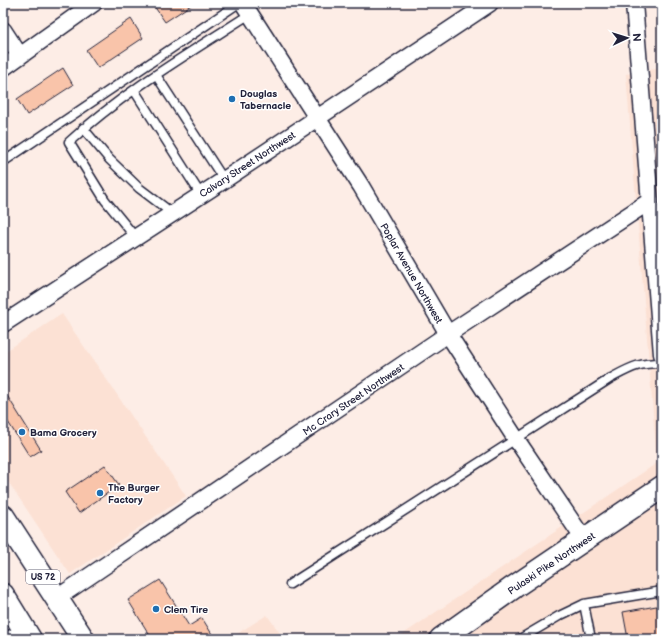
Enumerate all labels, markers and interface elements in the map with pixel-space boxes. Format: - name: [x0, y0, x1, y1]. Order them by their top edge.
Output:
- north arrow: [607, 18, 647, 58]
- text: N: [630, 33, 643, 42]
- place label: Douglas Tabernacle: [240, 88, 291, 112]
- marker: Douglas Tabernacle: [227, 94, 237, 104]
- street label: Calvary Street Northwest: [197, 129, 298, 200]
- street label: Poplar Avenue Northwest: [377, 221, 445, 326]
- street label: Mc Crary Street Northwest: [301, 361, 406, 438]
- marker: Bama Grocery: [17, 427, 27, 437]
- place label: Bama Grocery: [30, 427, 97, 439]
- place label: The Burger Factory: [108, 482, 160, 506]
- marker: The Burger Factory: [95, 488, 105, 498]
- street label: Pulaski Pike Northwest: [506, 530, 597, 597]
- road number: US 72: [26, 570, 60, 584]
- marker: Clem Tire: [151, 604, 161, 614]
- place label: Clem Tire: [164, 604, 208, 616]

